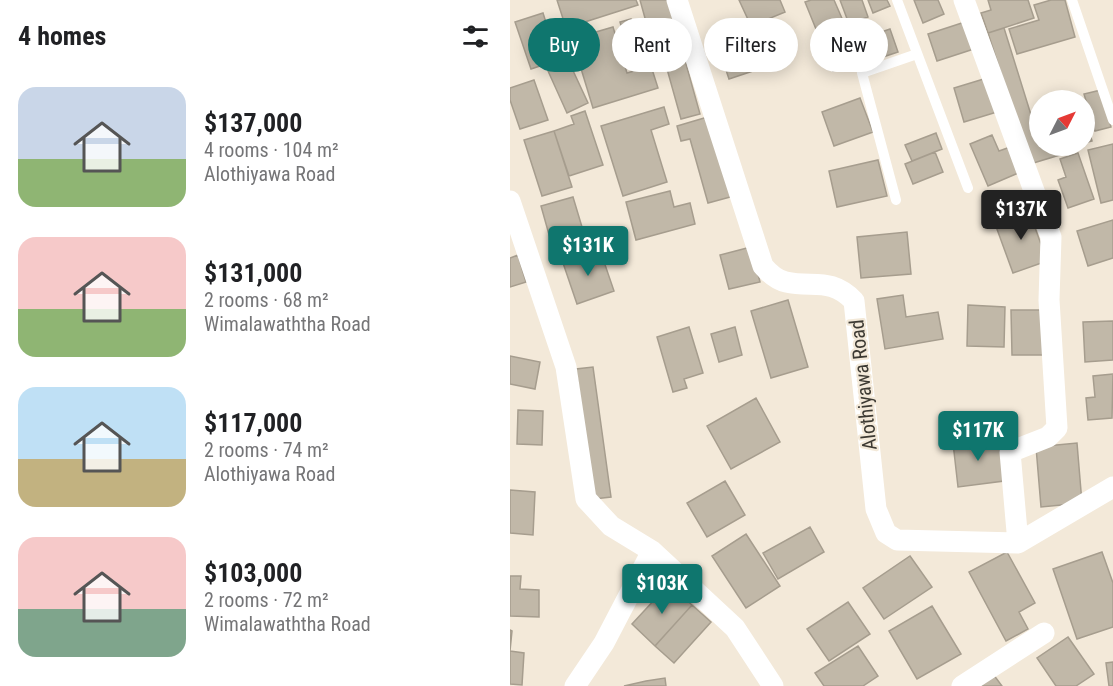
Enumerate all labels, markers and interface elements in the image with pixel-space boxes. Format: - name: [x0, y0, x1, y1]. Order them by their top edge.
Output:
- chip: Buy: [528, 18, 600, 72]
- chip: Rent: [612, 18, 692, 72]
- chip: Filters: [704, 18, 798, 72]
- chip: New: [810, 18, 888, 72]
- icon: filters: [459, 20, 492, 53]
- text: 4 homes: [18, 21, 106, 51]
- north arrow: [1029, 90, 1095, 156]
- map controls: [1029, 90, 1095, 156]
- text: $137,000: [204, 108, 302, 138]
- icon: home: [66, 111, 138, 183]
- text: 4 rooms · 104 m²: [204, 138, 339, 162]
- text: Alothiyawa Road: [204, 162, 335, 186]
- pin: $137K: [979, 190, 1063, 241]
- text: $137K: [995, 197, 1047, 221]
- pin: $131K: [546, 226, 630, 277]
- text: $131K: [562, 233, 614, 257]
- text: $131,000: [204, 258, 302, 288]
- icon: home: [66, 261, 138, 333]
- text: 2 rooms · 68 m²: [204, 288, 329, 312]
- text: Wimalawaththa Road: [204, 312, 371, 336]
- street label: Alothiyawa Road: [844, 318, 882, 452]
- text: $117,000: [204, 408, 302, 438]
- icon: home: [66, 411, 138, 483]
- pin: $117K: [936, 411, 1020, 462]
- text: $117K: [952, 418, 1004, 442]
- text: 2 rooms · 74 m²: [204, 438, 329, 462]
- text: Alothiyawa Road: [204, 462, 335, 486]
- text: $103,000: [204, 558, 302, 588]
- icon: home: [66, 561, 138, 633]
- pin: $103K: [620, 564, 704, 615]
- text: $103K: [636, 571, 688, 595]
- text: 2 rooms · 72 m²: [204, 588, 329, 612]
- text: Wimalawaththa Road: [204, 612, 371, 636]

